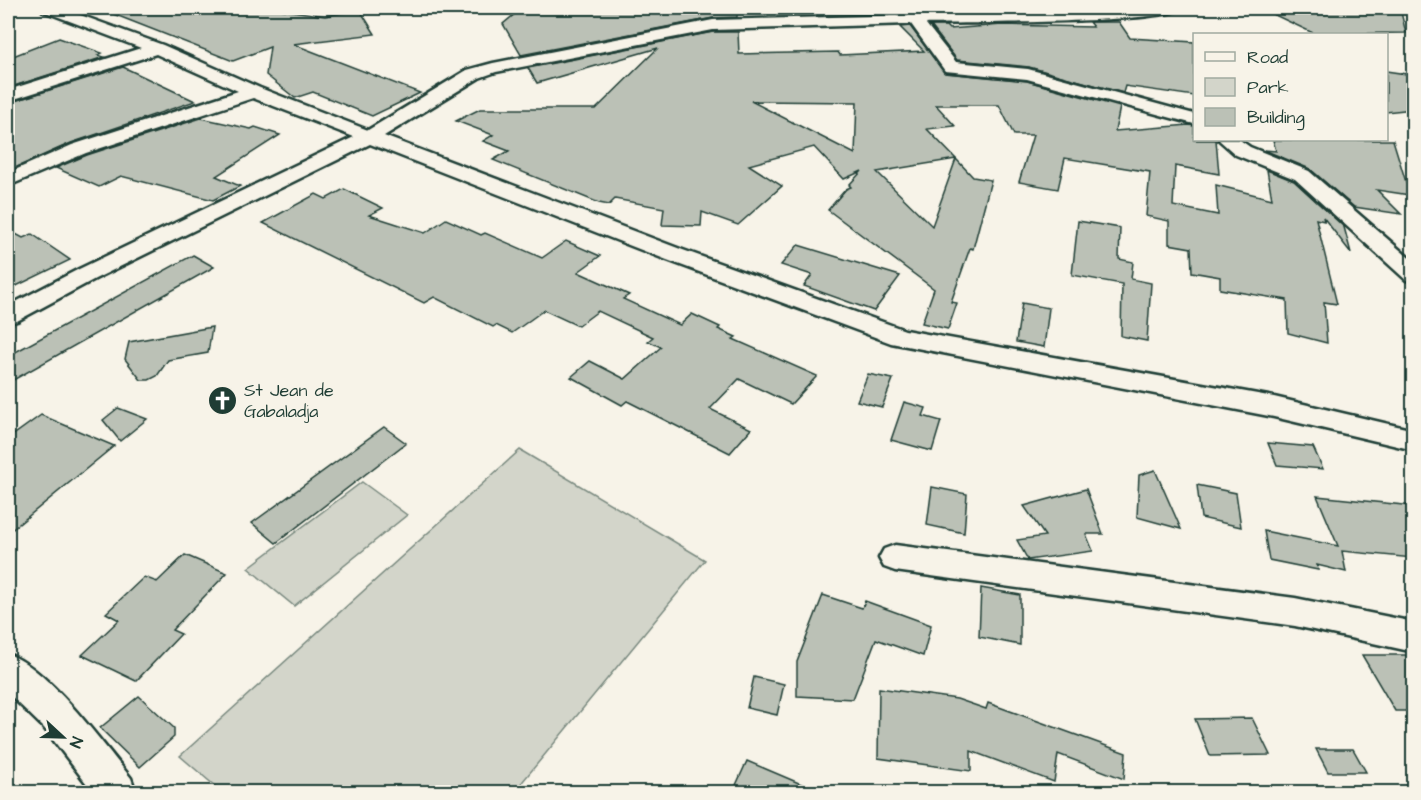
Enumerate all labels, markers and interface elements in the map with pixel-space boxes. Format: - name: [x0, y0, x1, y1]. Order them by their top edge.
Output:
- legend: [1193, 33, 1388, 141]
- text: Road: [1247, 45, 1288, 70]
- text: Park: [1247, 75, 1289, 100]
- text: Building: [1247, 105, 1305, 131]
- place label: St Jean de Gabaladja: [244, 378, 334, 424]
- church icon: St Jean de Gabaladja: [207, 384, 239, 416]
- north arrow: [33, 707, 93, 767]
- text: N: [64, 733, 88, 751]

